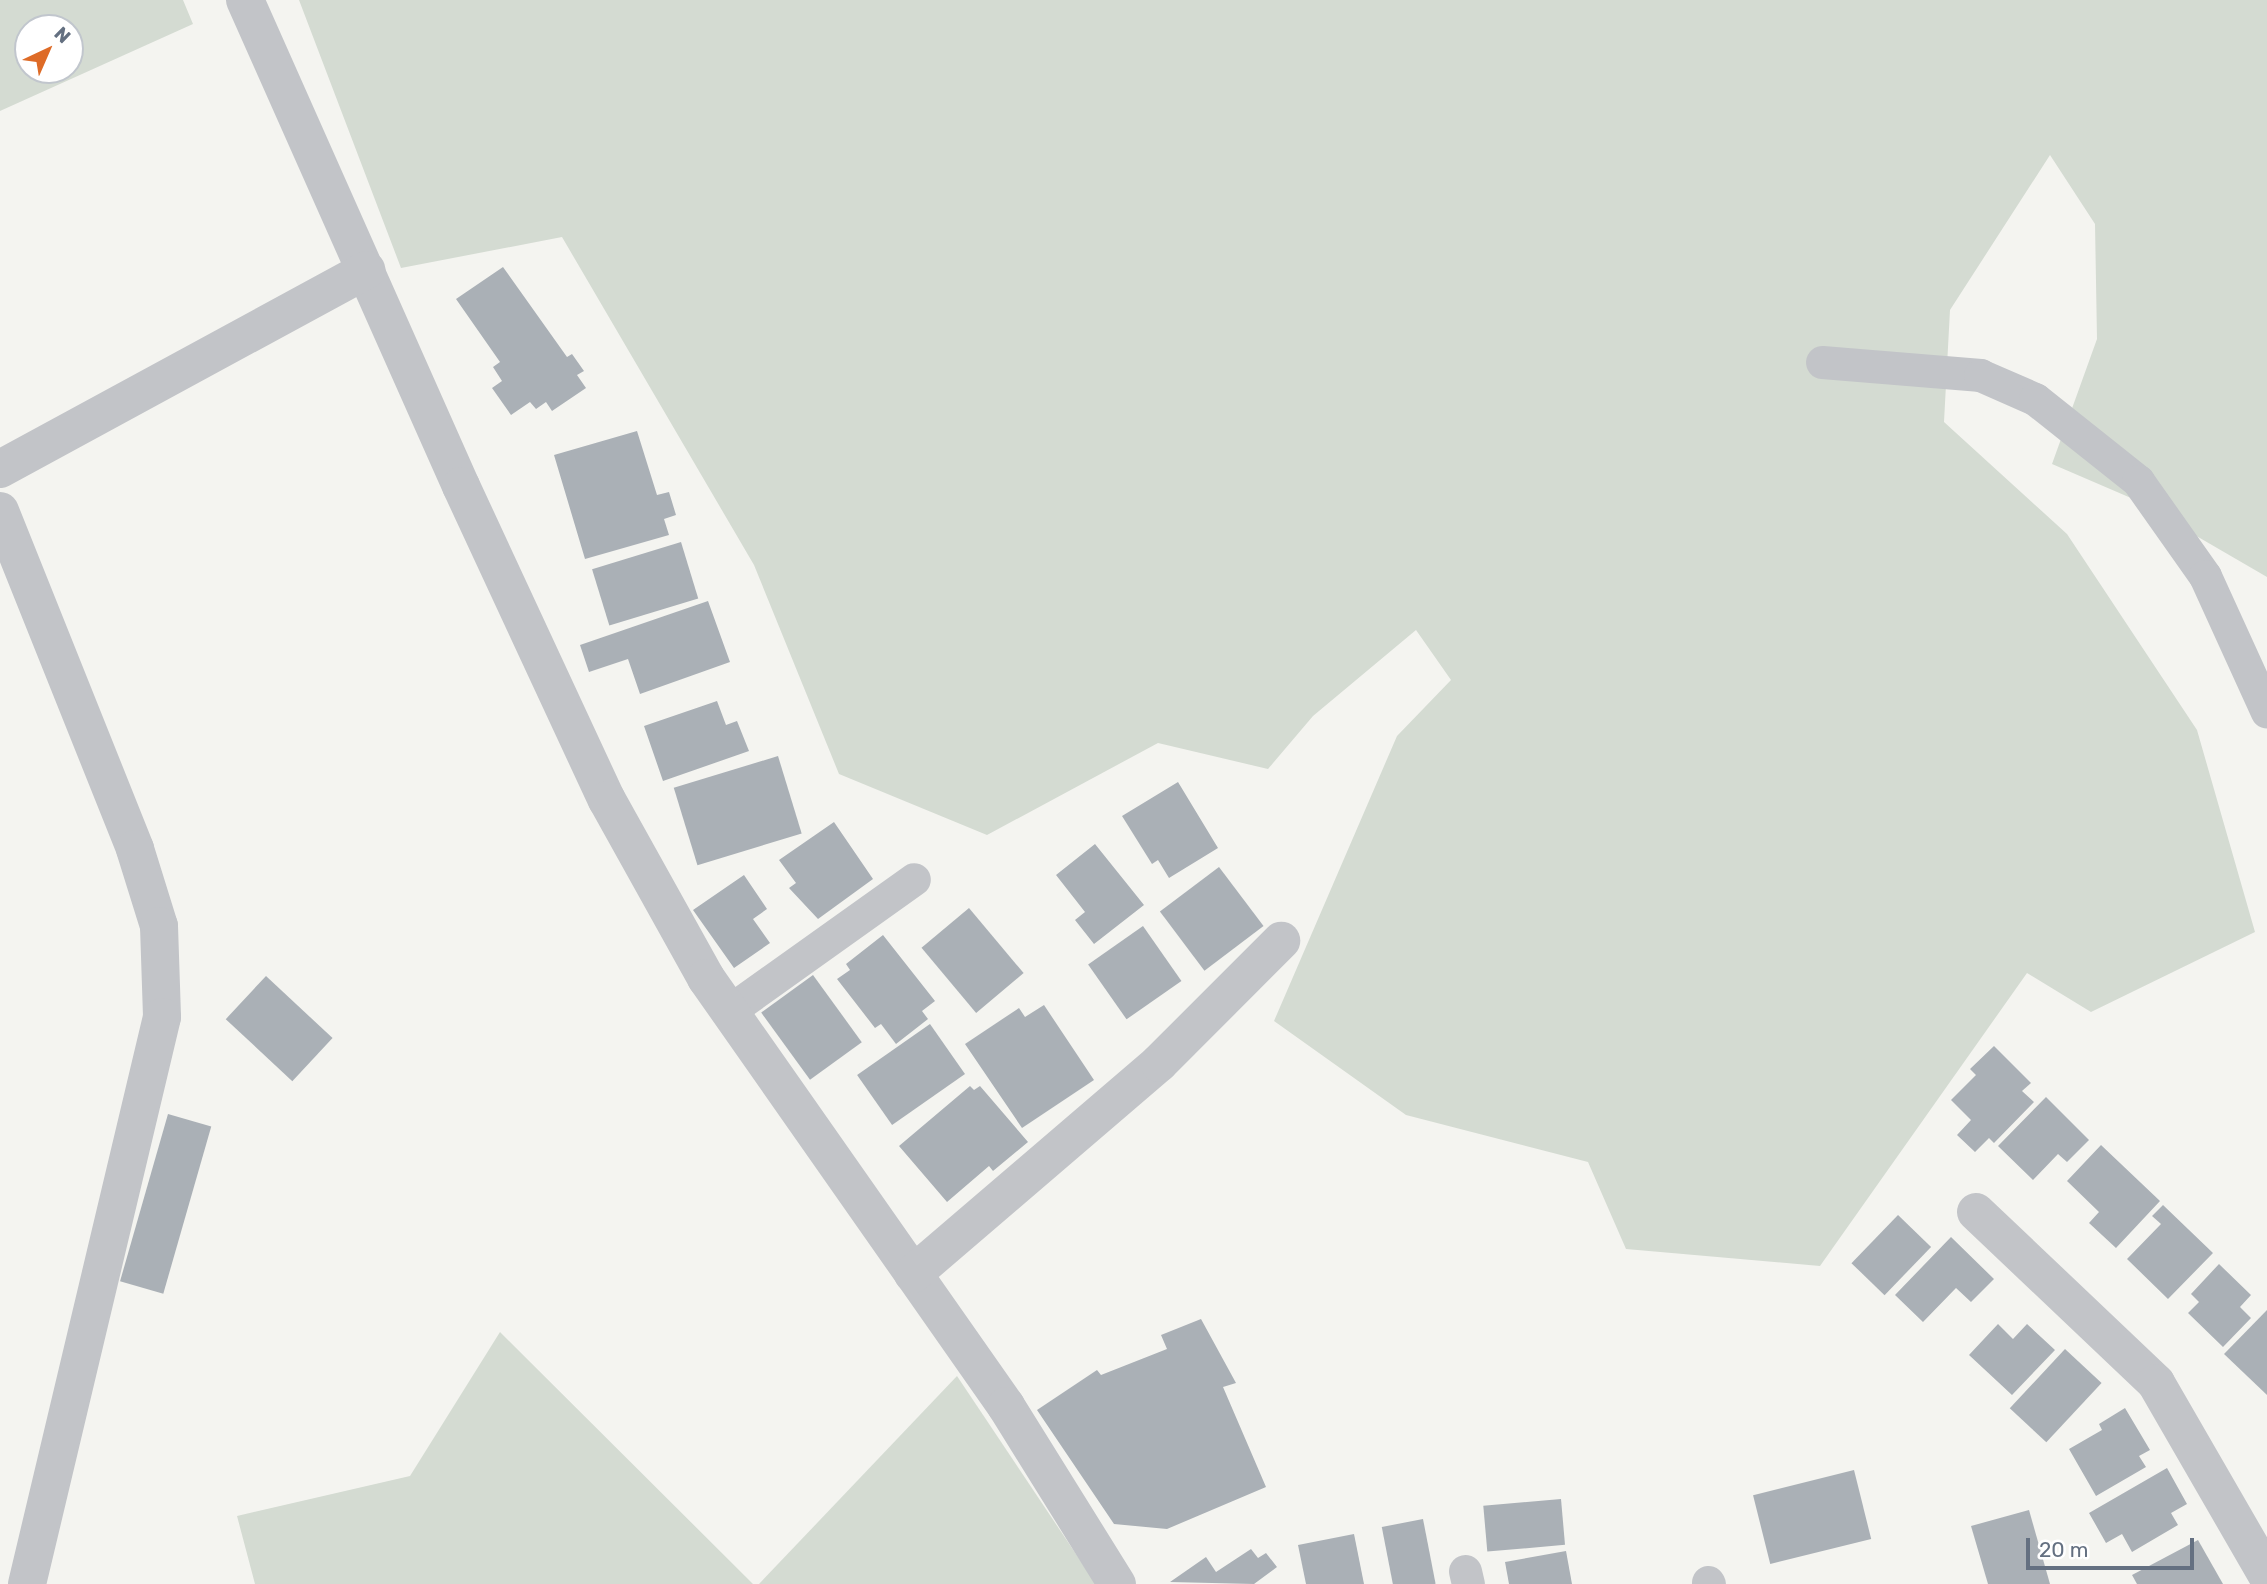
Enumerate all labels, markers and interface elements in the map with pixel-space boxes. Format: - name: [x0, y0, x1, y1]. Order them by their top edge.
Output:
- north arrow: [14, 14, 84, 84]
- text: N: [50, 22, 75, 48]
- scale bar: [2029, 1524, 2197, 1568]
- text: 20 m: [2039, 1537, 2088, 1562]

